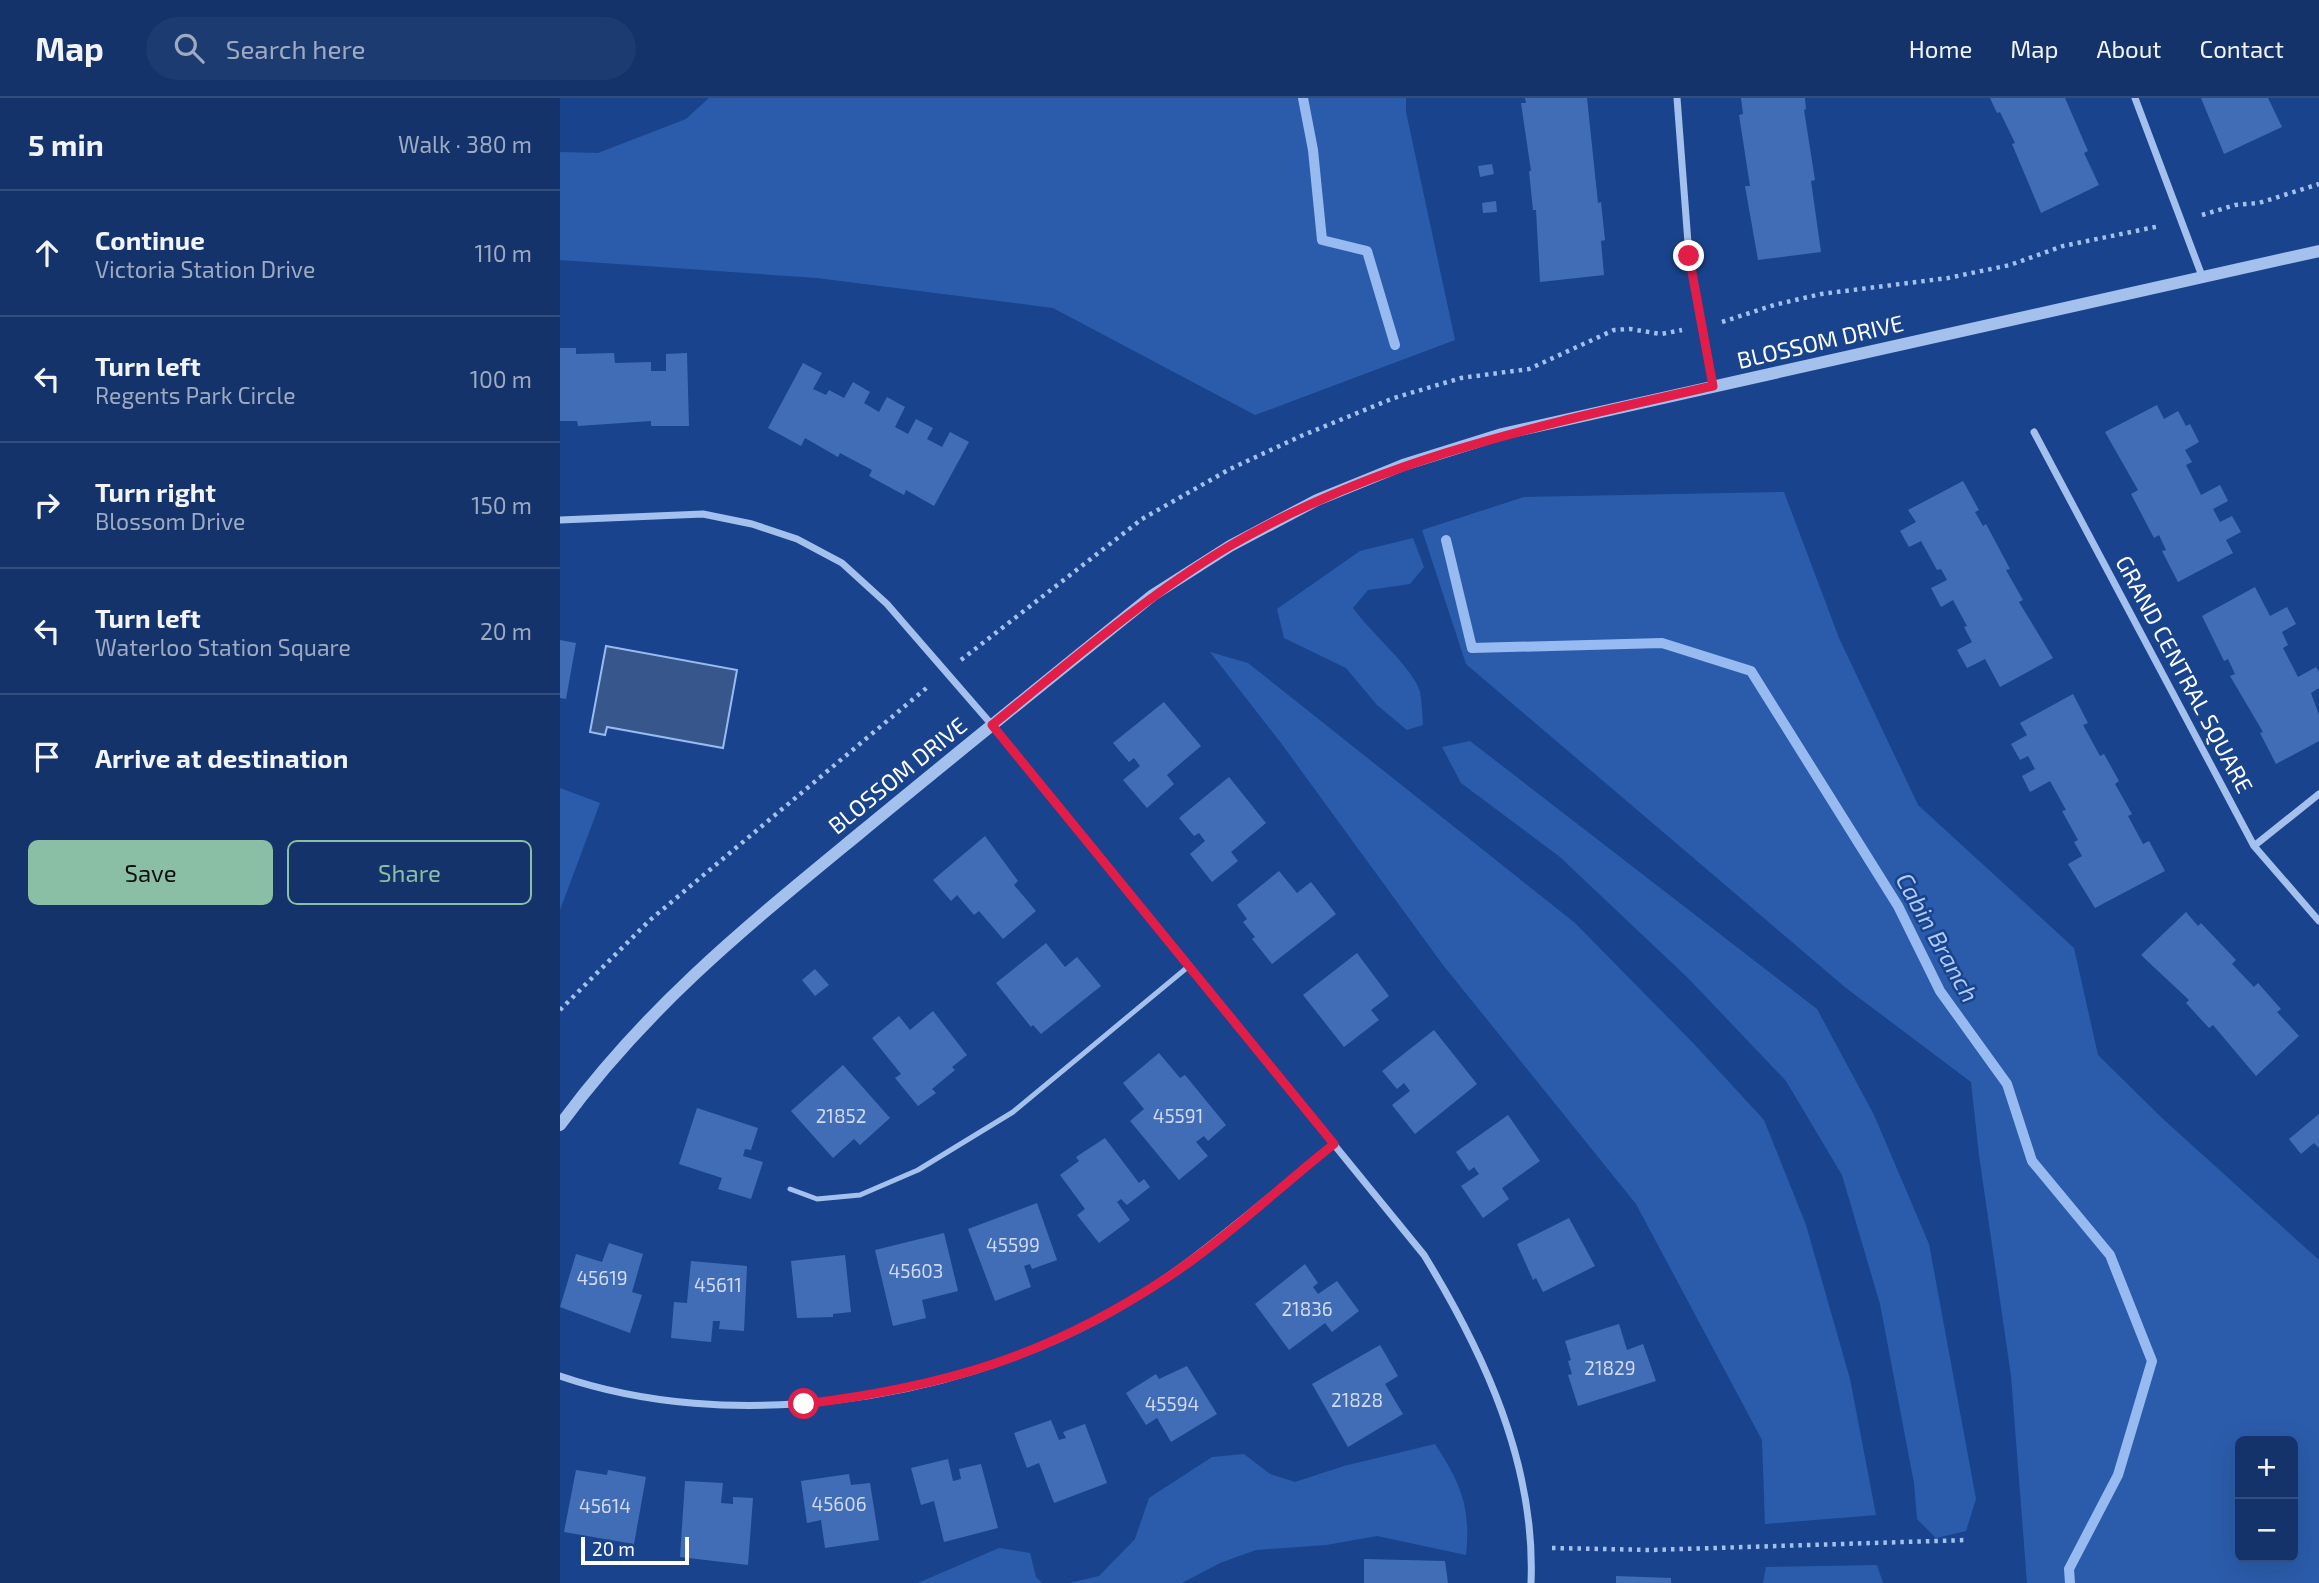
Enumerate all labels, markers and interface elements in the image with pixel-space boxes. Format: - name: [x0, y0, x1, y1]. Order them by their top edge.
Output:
- search box: [146, 17, 636, 80]
- text: Map: [35, 28, 104, 68]
- icon: search: [170, 29, 208, 67]
- text: Search here: [226, 33, 365, 64]
- text: Home: [1909, 34, 1972, 63]
- text: Map: [2010, 34, 2058, 63]
- text: About: [2096, 34, 2162, 63]
- text: Contact: [2200, 34, 2284, 63]
- text: 5 min: [28, 126, 104, 162]
- text: Walk · 380 m: [398, 130, 532, 158]
- text: Continue: [95, 224, 205, 255]
- icon: ahead: [28, 234, 66, 272]
- text: 110 m: [475, 239, 532, 267]
- route end: [1673, 240, 1704, 271]
- text: Victoria Station Drive: [95, 255, 315, 283]
- street label: BLOSSOM DRIVE: [1734, 308, 1906, 374]
- text: Turn left: [95, 350, 201, 381]
- icon: left: [28, 360, 66, 398]
- text: 100 m: [470, 365, 532, 393]
- text: Regents Park Circle: [95, 381, 296, 409]
- text: Turn right: [95, 476, 216, 507]
- icon: right: [28, 486, 66, 524]
- text: 150 m: [471, 491, 532, 519]
- text: Blossom Drive: [95, 507, 245, 535]
- street label: GRAND CENTRAL SQUARE: [2110, 550, 2260, 798]
- text: Turn left: [95, 602, 201, 633]
- icon: left: [28, 612, 66, 650]
- text: 20 m: [480, 617, 532, 645]
- text: Waterloo Station Square: [95, 633, 351, 661]
- street label: BLOSSOM DRIVE: [822, 711, 972, 839]
- icon: arrive: [28, 738, 66, 776]
- text: Arrive at destination: [95, 742, 348, 773]
- button: Save: [28, 840, 273, 905]
- button: Share: [287, 840, 532, 905]
- water label: Cabin Branch: [1891, 867, 1985, 1007]
- house number: 21852: [816, 1104, 866, 1127]
- house number: 45591: [1153, 1104, 1203, 1127]
- house number: 45599: [986, 1233, 1040, 1256]
- house number: 45603: [889, 1259, 943, 1282]
- house number: 45619: [576, 1266, 628, 1289]
- house number: 45611: [694, 1273, 742, 1296]
- house number: 21836: [1281, 1297, 1333, 1320]
- house number: 21829: [1584, 1356, 1636, 1379]
- route start: [788, 1388, 819, 1419]
- house number: 21828: [1331, 1388, 1383, 1411]
- house number: 45594: [1145, 1392, 1199, 1415]
- map controls: [2235, 1436, 2298, 1562]
- button: +: [2235, 1436, 2298, 1499]
- house number: 45606: [811, 1492, 867, 1515]
- house number: 45614: [579, 1494, 631, 1517]
- button: −: [2235, 1499, 2298, 1562]
- scale bar: [581, 1534, 690, 1566]
- text: 20 m: [592, 1537, 635, 1560]

